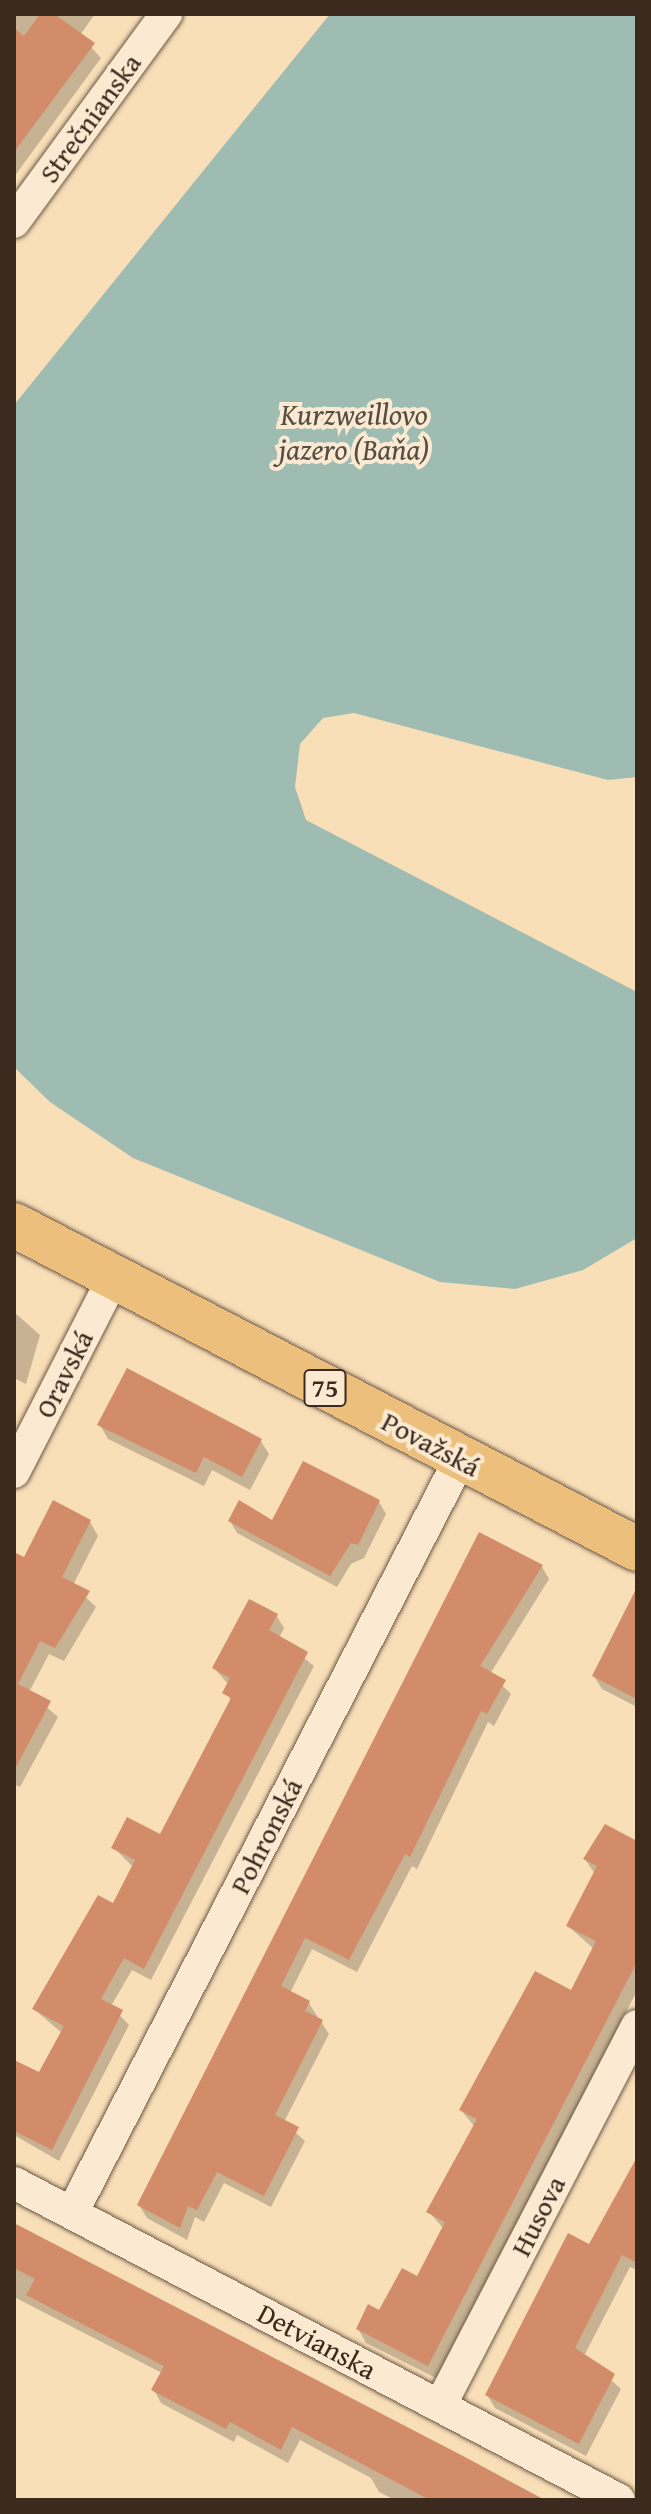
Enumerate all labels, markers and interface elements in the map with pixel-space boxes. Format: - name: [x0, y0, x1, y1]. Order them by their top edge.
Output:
- street label: Strečnianska: [32, 47, 148, 189]
- water label: Kurzweillovo jazero (Baňa): [279, 396, 429, 466]
- street label: Oravská: [28, 1325, 100, 1423]
- road number: 75: [303, 1366, 347, 1410]
- street label: Považská: [376, 1404, 486, 1484]
- street label: Pohronská: [223, 1773, 309, 1899]
- street label: Husova: [504, 2170, 572, 2262]
- street label: Detvianska: [252, 2296, 382, 2386]

